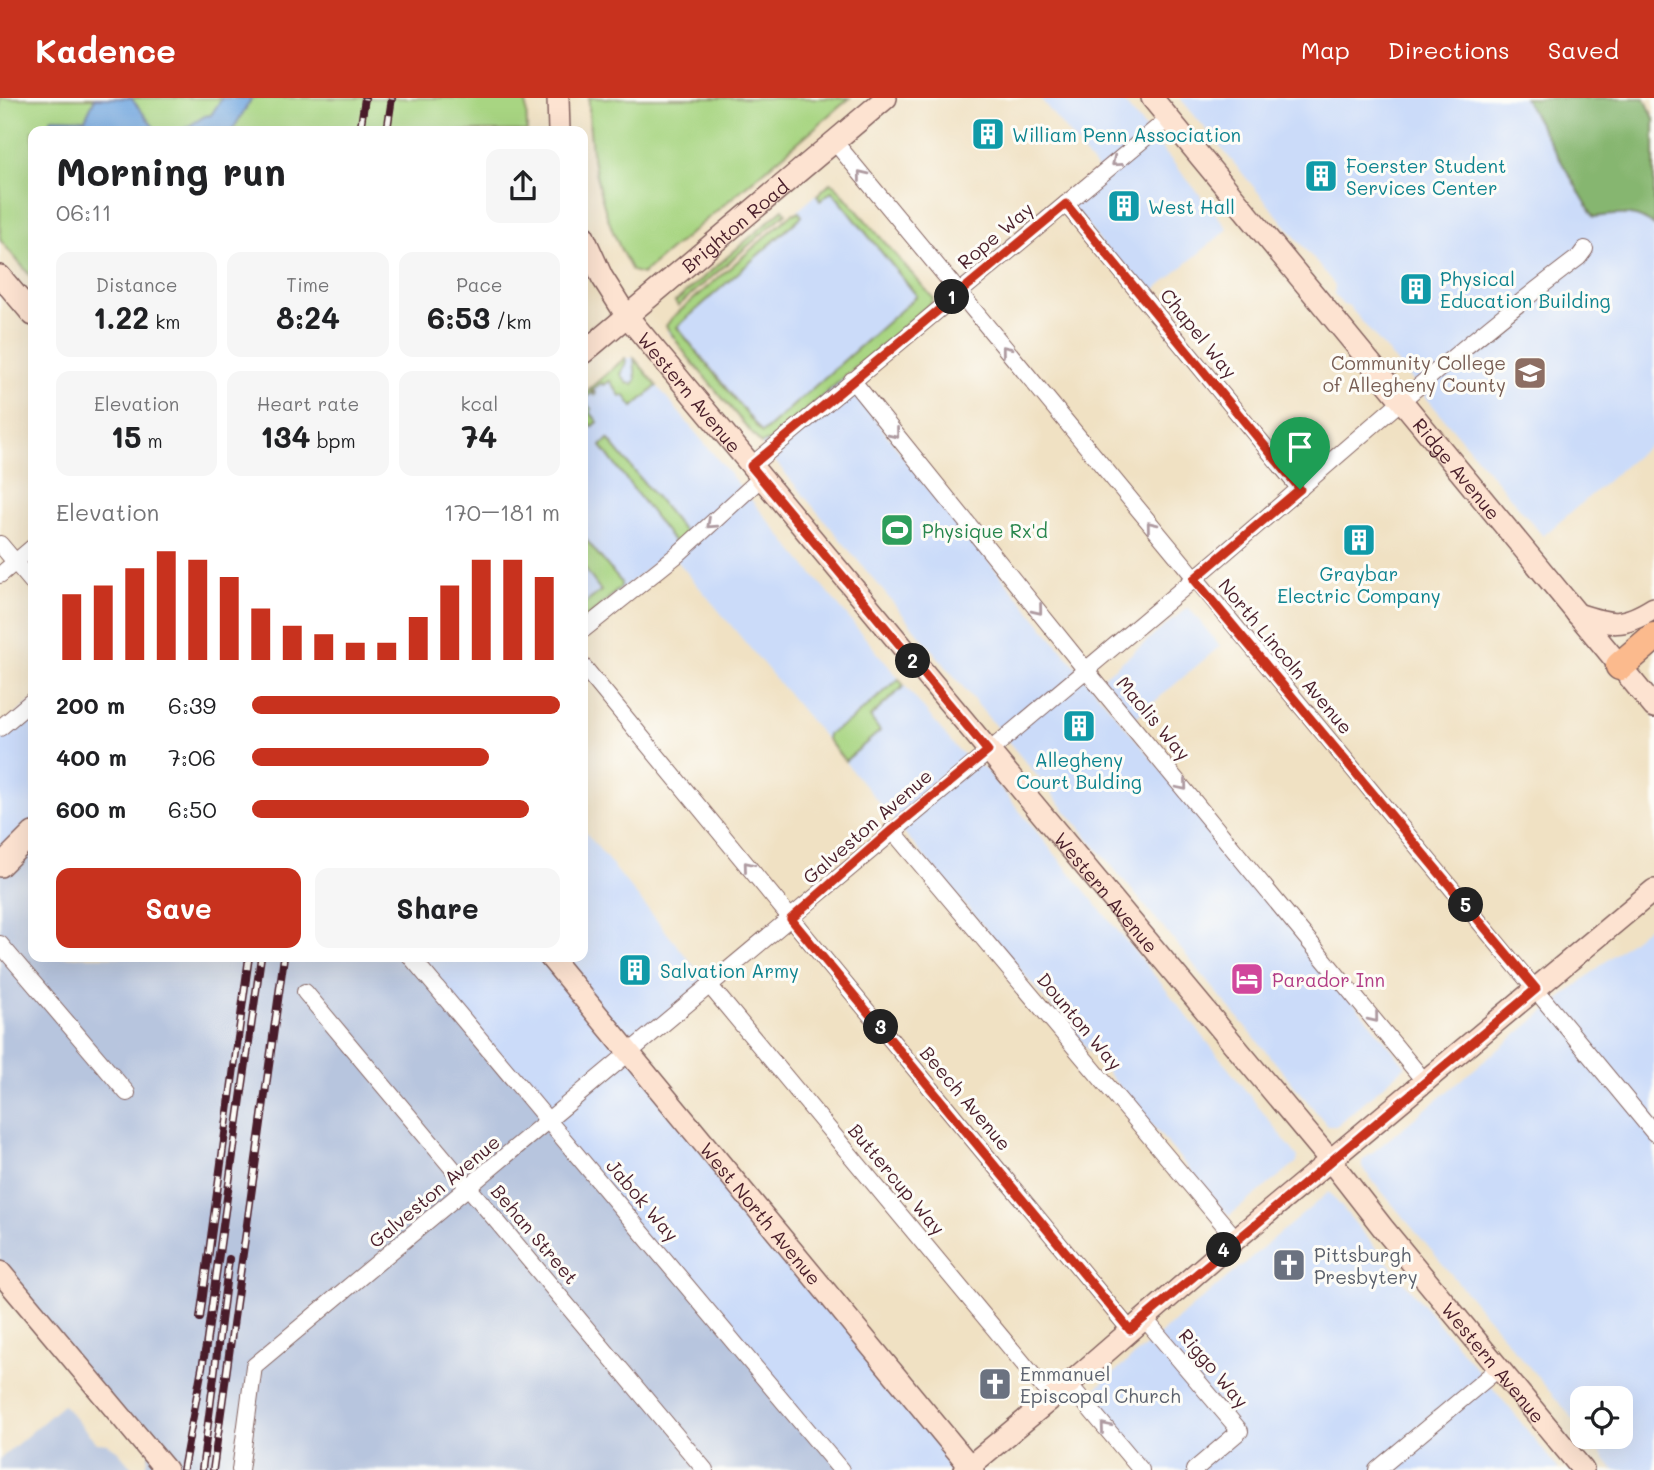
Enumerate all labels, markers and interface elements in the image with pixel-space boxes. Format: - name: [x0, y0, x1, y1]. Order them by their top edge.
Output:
- text: Kadence: [35, 28, 176, 71]
- text: Map: [1301, 34, 1350, 65]
- text: Directions: [1388, 34, 1510, 65]
- text: Saved: [1548, 34, 1619, 65]
- building icon: William Penn Association: [969, 115, 1007, 153]
- place label: William Penn Association: [1012, 122, 1241, 147]
- text: Morning run: [56, 146, 286, 196]
- button: share: [486, 149, 560, 223]
- place label: Foerster Student Services Center: [1346, 153, 1506, 200]
- one-way arrow: [1112, 154, 1125, 166]
- building icon: Foerster Student Services Center: [1302, 157, 1340, 195]
- one-way arrow: [857, 170, 870, 182]
- street label: Brighton Road: [676, 173, 793, 278]
- building icon: West Hall: [1105, 187, 1143, 225]
- place label: West Hall: [1148, 194, 1235, 219]
- street label: Rope Way: [952, 196, 1038, 274]
- text: 06:11: [56, 197, 112, 227]
- place label: Physical Education Building: [1440, 266, 1611, 313]
- building icon: Physical Education Building: [1397, 270, 1435, 308]
- text: Distance: [96, 272, 178, 297]
- text: Time: [286, 272, 330, 297]
- text: Pace: [456, 272, 503, 297]
- pin: 1: [934, 280, 970, 314]
- street label: Chapel Way: [1155, 283, 1243, 383]
- text: 1: [947, 284, 956, 309]
- text: 1.22: [93, 297, 149, 337]
- text: 8:24: [276, 297, 340, 337]
- text: 6:53: [427, 297, 490, 337]
- text: km: [149, 309, 180, 334]
- text: /km: [490, 309, 532, 334]
- street label: Western Avenue: [632, 326, 748, 457]
- one-way arrow: [1002, 346, 1014, 359]
- place label: Community College of Allegheny County: [1323, 350, 1506, 397]
- school or university icon: Community College of Allegheny County: [1511, 354, 1549, 392]
- text: Elevation: [94, 391, 179, 416]
- text: Heart rate: [257, 391, 359, 416]
- text: kcal: [460, 391, 498, 416]
- street label: Ridge Avenue: [1408, 412, 1507, 524]
- text: 15: [111, 416, 141, 456]
- text: 134: [260, 416, 311, 456]
- text: 74: [461, 416, 497, 456]
- pin: [1270, 417, 1330, 489]
- one-way arrow: [887, 425, 899, 438]
- text: m: [141, 428, 163, 453]
- text: bpm: [311, 428, 356, 453]
- icon: arrive: [1281, 428, 1319, 466]
- text: Elevation: [56, 497, 159, 527]
- text: 170–181 m: [444, 497, 560, 527]
- sports icon: Physique Rx'd: [878, 511, 916, 549]
- one-way arrow: [706, 516, 719, 528]
- place label: Physique Rx'd: [922, 518, 1048, 543]
- one-way arrow: [1147, 521, 1159, 534]
- building icon: Graybar Electric Company: [1340, 521, 1378, 559]
- place label: Graybar Electric Company: [1277, 561, 1441, 608]
- street label: North Lincoln Avenue: [1213, 573, 1359, 739]
- one-way arrow: [1030, 602, 1042, 615]
- pin: 2: [895, 644, 930, 678]
- text: 2: [907, 648, 918, 673]
- street label: Maolis Way: [1111, 671, 1197, 765]
- text: 200 m: [56, 690, 125, 720]
- text: 6:39: [168, 690, 216, 720]
- building icon: Allegheny Court Bulding: [1060, 707, 1098, 745]
- text: 400 m: [56, 742, 127, 772]
- text: 7:06: [168, 742, 216, 772]
- place label: Allegheny Court Bulding: [1016, 747, 1142, 794]
- street label: Galveston Avenue: [797, 763, 937, 889]
- one-way arrow: [1175, 778, 1187, 791]
- text: 600 m: [56, 794, 126, 824]
- text: 6:50: [168, 794, 217, 824]
- street label: Western Avenue: [1049, 826, 1164, 957]
- one-way arrow: [744, 861, 756, 874]
- button: Save: [56, 868, 301, 948]
- button: Share: [315, 868, 560, 948]
- pin: 5: [1448, 888, 1484, 922]
- text: 5: [1460, 892, 1471, 917]
- building icon: Salvation Army: [616, 951, 654, 989]
- place label: Salvation Army: [660, 958, 799, 983]
- hotel icon: Parador Inn: [1228, 960, 1266, 998]
- street label: Dounton Way: [1032, 967, 1128, 1075]
- place label: Parador Inn: [1272, 967, 1385, 992]
- pin: 3: [864, 1010, 898, 1044]
- one-way arrow: [1366, 1010, 1378, 1023]
- text: 3: [875, 1014, 886, 1039]
- street label: Beech Avenue: [915, 1041, 1017, 1155]
- street label: Buttercup Way: [843, 1118, 951, 1240]
- street label: Galveston Avenue: [363, 1129, 505, 1253]
- street label: West North Avenue: [695, 1137, 827, 1290]
- street label: Jabok Way: [601, 1154, 685, 1246]
- street label: Behan Street: [486, 1179, 584, 1289]
- pin: 4: [1206, 1232, 1242, 1268]
- text: 4: [1217, 1237, 1230, 1262]
- place label: Pittsburgh Presbytery: [1314, 1242, 1418, 1289]
- church icon: Pittsburgh Presbytery: [1270, 1246, 1308, 1284]
- street label: Western Avenue: [1436, 1296, 1551, 1428]
- street label: Riggo Way: [1174, 1323, 1254, 1413]
- place label: Emmanuel Episcopal Church: [1020, 1361, 1181, 1408]
- church icon: Emmanuel Episcopal Church: [976, 1365, 1014, 1403]
- map controls: [1570, 1386, 1633, 1449]
- button: locate: [1570, 1386, 1633, 1449]
- one-way arrow: [1101, 1422, 1113, 1435]

